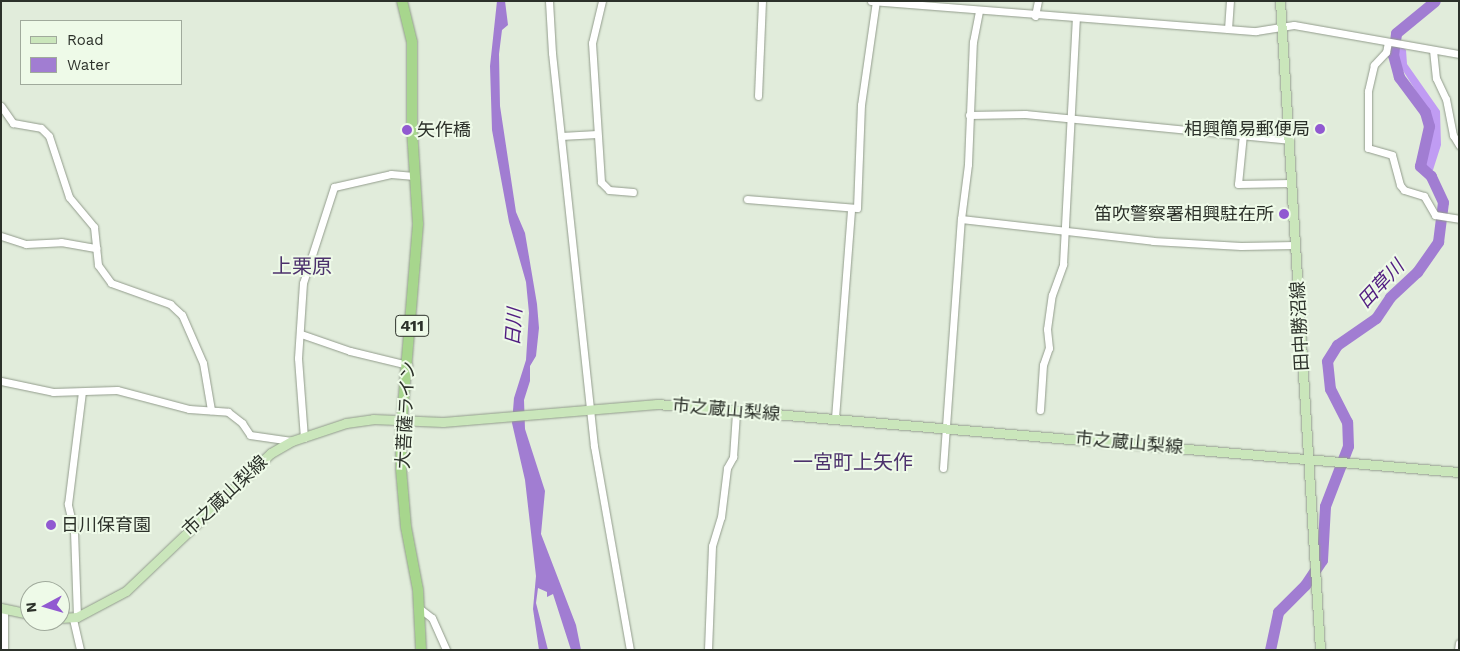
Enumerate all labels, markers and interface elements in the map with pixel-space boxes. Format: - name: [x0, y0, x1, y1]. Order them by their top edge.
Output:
- legend: [20, 20, 182, 85]
- text: Road: [67, 31, 104, 49]
- text: Water: [67, 56, 110, 74]
- place label: 相興簡易郵便局: [1184, 118, 1310, 140]
- place label: 矢作橋: [417, 119, 471, 141]
- marker: 相興簡易郵便局: [1314, 123, 1326, 135]
- marker: 矢作橋: [401, 124, 413, 136]
- place label: 笛吹警察署相興駐在所: [1094, 203, 1274, 225]
- marker: 笛吹警察署相興駐在所: [1278, 208, 1290, 220]
- district label: 上栗原: [272, 254, 332, 278]
- water label: 田草川: [1353, 255, 1409, 313]
- street label: 田中勝沼線: [1287, 280, 1313, 372]
- water label: 日川: [501, 307, 527, 347]
- road number: 411: [394, 312, 430, 340]
- street label: 大菩薩ライン: [392, 361, 420, 469]
- street label: 市之蔵山梨線: [671, 395, 781, 425]
- street label: 市之蔵山梨線: [1074, 428, 1184, 458]
- district label: 一宮町上矢作: [793, 450, 913, 474]
- street label: 市之蔵山梨線: [178, 451, 272, 541]
- place label: 日川保育園: [61, 514, 151, 536]
- marker: 日川保育園: [45, 519, 57, 531]
- north arrow: [20, 581, 70, 631]
- text: N: [23, 601, 40, 613]

